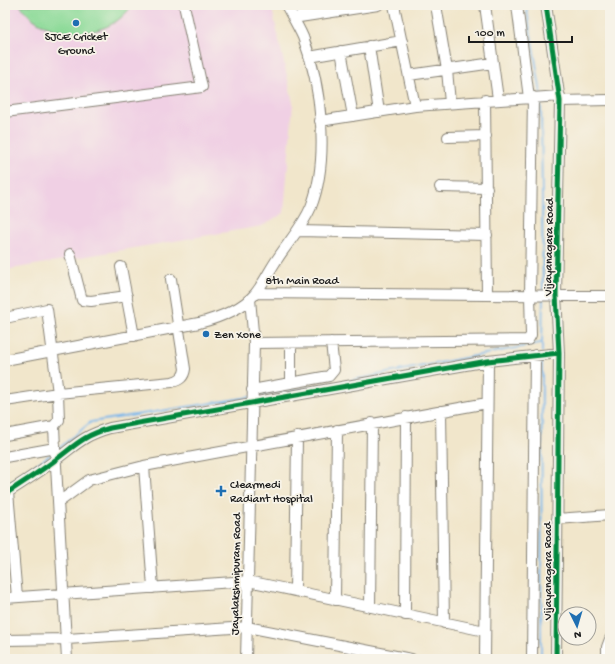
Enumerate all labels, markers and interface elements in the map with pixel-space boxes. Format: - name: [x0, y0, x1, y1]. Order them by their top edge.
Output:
- marker: SJCE Cricket Ground: [71, 18, 81, 28]
- scale bar: [469, 18, 572, 44]
- text: 100 m: [474, 27, 505, 41]
- place label: SJCE Cricket Ground: [45, 31, 108, 59]
- street label: Vijayanagara Road: [542, 197, 558, 297]
- street label: 8th Main Road: [265, 275, 340, 289]
- marker: Zen Xone: [201, 329, 211, 339]
- place label: Zen Xone: [214, 329, 262, 343]
- place label: Clearmedi Radiant Hospital: [230, 479, 313, 507]
- marker: Clearmedi Radiant Hospital: [215, 485, 227, 497]
- street label: Jayalakshmipuram Road: [229, 512, 245, 635]
- street label: Vijayanagara Road: [542, 521, 556, 621]
- north arrow: [557, 606, 597, 646]
- text: N: [574, 628, 582, 640]

